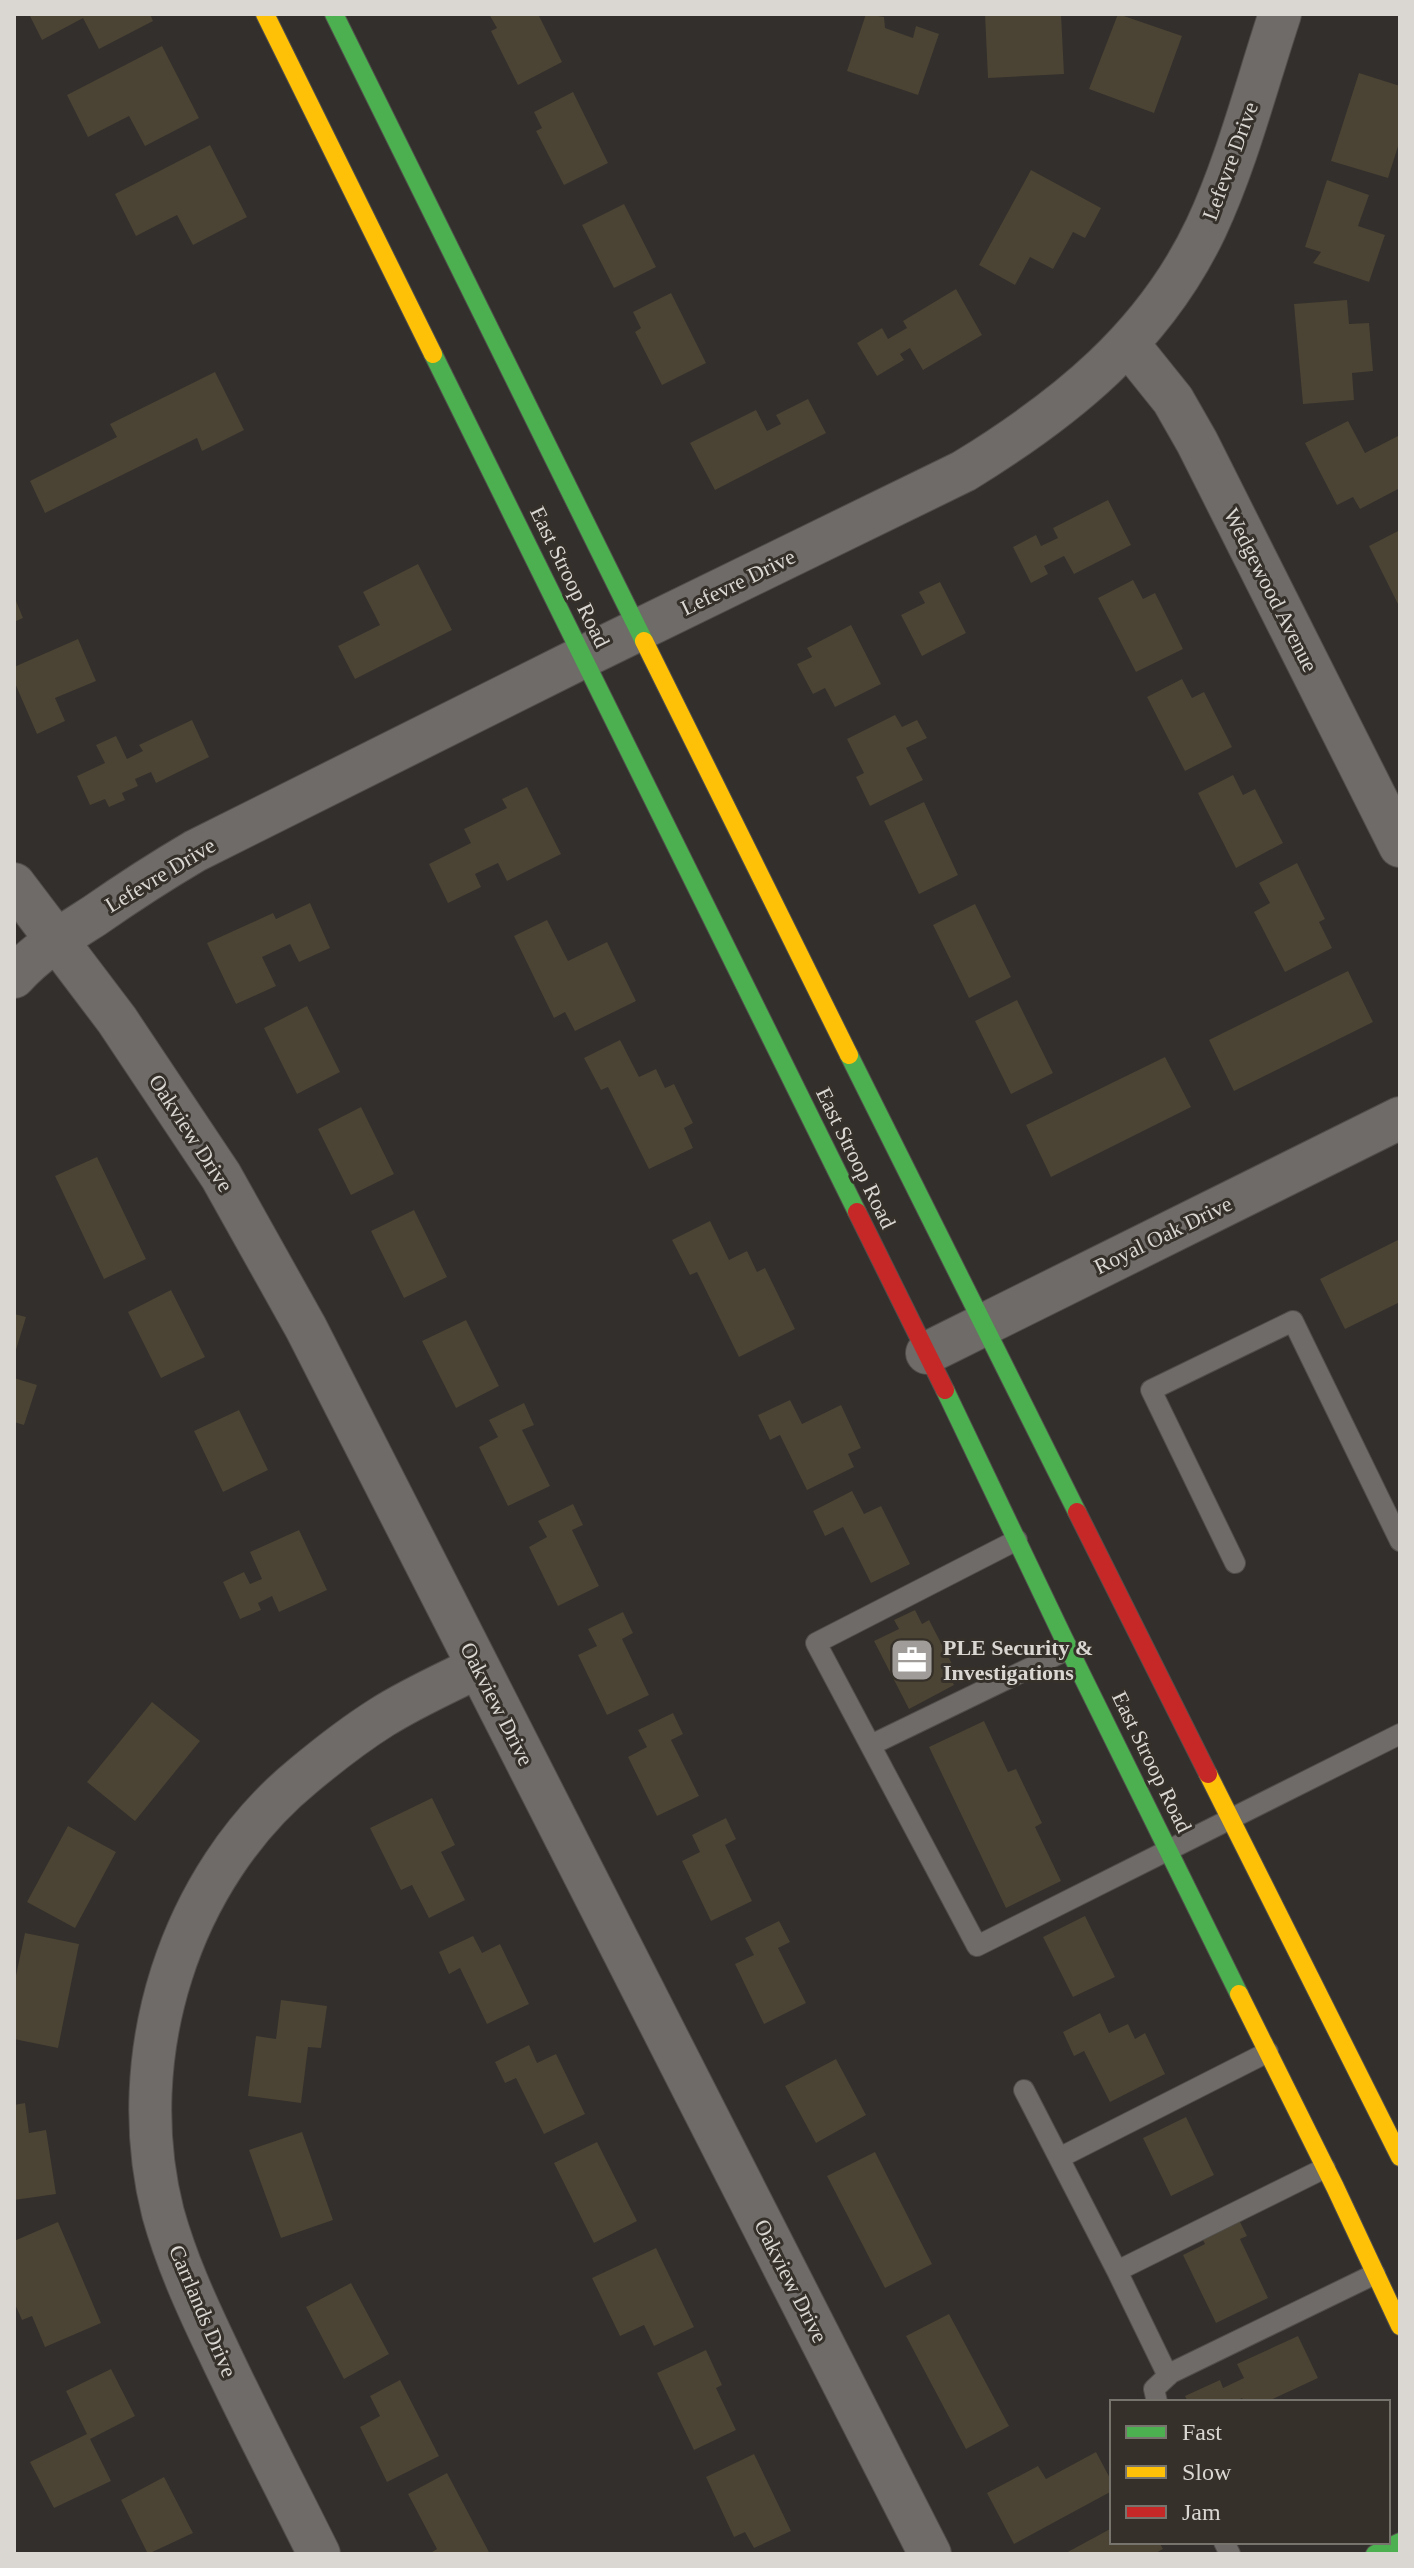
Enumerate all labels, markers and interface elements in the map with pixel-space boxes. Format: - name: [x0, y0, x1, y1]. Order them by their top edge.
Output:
- street label: Lefevre Drive: [1197, 98, 1263, 224]
- street label: East Stroop Road: [525, 502, 615, 652]
- street label: Wedgewood Avenue: [1219, 504, 1323, 676]
- street label: Lefevre Drive: [677, 544, 799, 620]
- street label: Lefevre Drive: [100, 832, 220, 918]
- street label: Oakview Drive: [144, 1070, 238, 1196]
- street label: East Stroop Road: [811, 1083, 901, 1233]
- street label: Royal Oak Drive: [1090, 1191, 1236, 1279]
- place label: PLE Security & Investigations: [943, 1635, 1093, 1685]
- office icon: PLE Security & Investigations: [888, 1636, 936, 1684]
- street label: Oakview Drive: [455, 1638, 539, 1770]
- street label: East Stroop Road: [1107, 1687, 1197, 1837]
- street label: Oakview Drive: [749, 2215, 833, 2347]
- street label: Carrlands Drive: [164, 2241, 242, 2381]
- legend: [1110, 2400, 1390, 2544]
- text: Fast: [1182, 2419, 1222, 2445]
- text: Slow: [1182, 2459, 1232, 2485]
- text: Jam: [1182, 2499, 1221, 2525]

